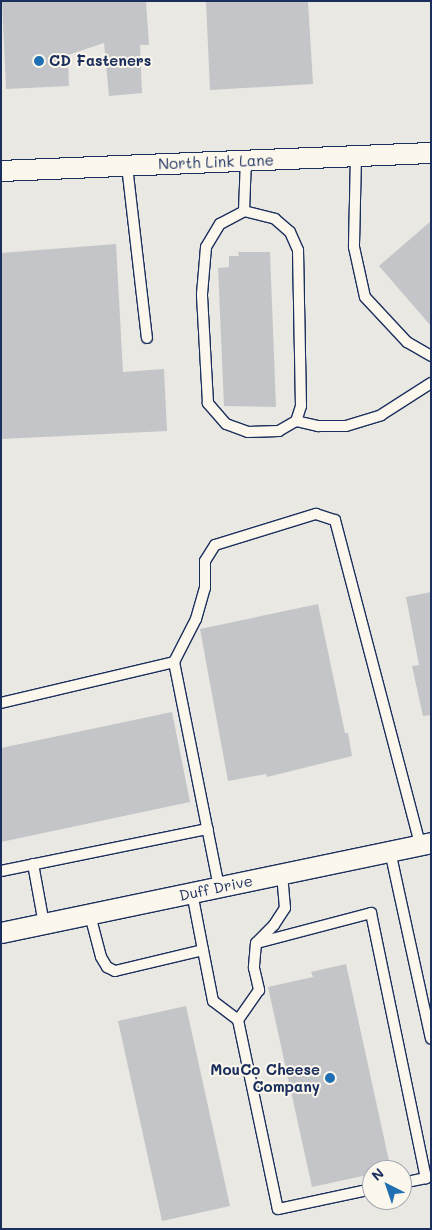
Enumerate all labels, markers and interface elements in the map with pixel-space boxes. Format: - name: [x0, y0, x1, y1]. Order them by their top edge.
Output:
- place label: CD Fasteners: [49, 52, 151, 70]
- marker: CD Fasteners: [33, 55, 45, 67]
- street label: North Link Lane: [158, 151, 274, 173]
- street label: Duff Drive: [178, 871, 254, 905]
- place label: MouCo Cheese Company: [210, 1060, 320, 1095]
- marker: MouCo Cheese Company: [324, 1072, 336, 1084]
- north arrow: [362, 1160, 412, 1210]
- text: N: [367, 1163, 388, 1185]

